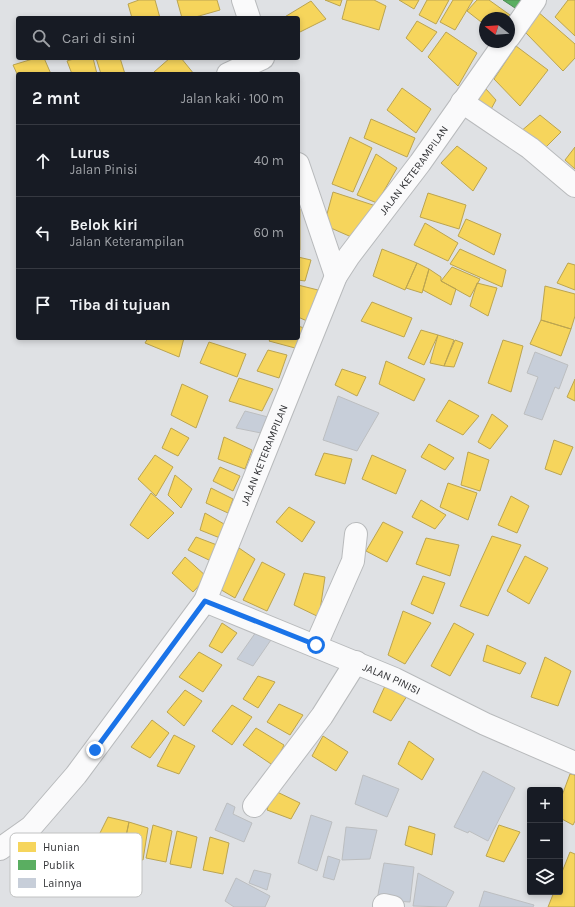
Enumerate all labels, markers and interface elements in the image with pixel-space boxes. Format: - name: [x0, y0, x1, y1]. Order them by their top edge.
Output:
- north arrow: [479, 12, 515, 48]
- search box: [16, 16, 300, 60]
- icon: search: [30, 27, 52, 49]
- text: Cari di sini: [62, 29, 136, 47]
- text: 2 mnt: [32, 88, 80, 108]
- text: Jalan kaki · 100 m: [181, 91, 284, 106]
- street label: JALAN KETERAMPILAN: [377, 123, 451, 218]
- text: Lurus: [70, 144, 110, 162]
- icon: ahead: [32, 150, 54, 172]
- text: 40 m: [254, 153, 284, 168]
- text: Jalan Pinisi: [70, 162, 138, 177]
- text: Belok kiri: [70, 216, 138, 234]
- icon: left: [32, 222, 54, 244]
- text: 60 m: [254, 225, 284, 240]
- text: Jalan Keterampilan: [70, 234, 184, 249]
- icon: arrive: [32, 294, 54, 316]
- text: Tiba di tujuan: [70, 296, 170, 314]
- street label: JALAN KETERAMPILAN: [238, 403, 291, 507]
- route start: [307, 636, 325, 654]
- street label: JALAN PINISI: [361, 660, 422, 698]
- route end: [86, 741, 104, 759]
- map controls: [527, 787, 563, 895]
- button: +: [527, 787, 563, 823]
- button: −: [527, 823, 563, 859]
- legend: [10, 833, 142, 897]
- text: Hunian: [43, 841, 80, 854]
- text: Publik: [43, 859, 75, 872]
- button: layers: [527, 859, 563, 895]
- text: Lainnya: [43, 877, 82, 890]

